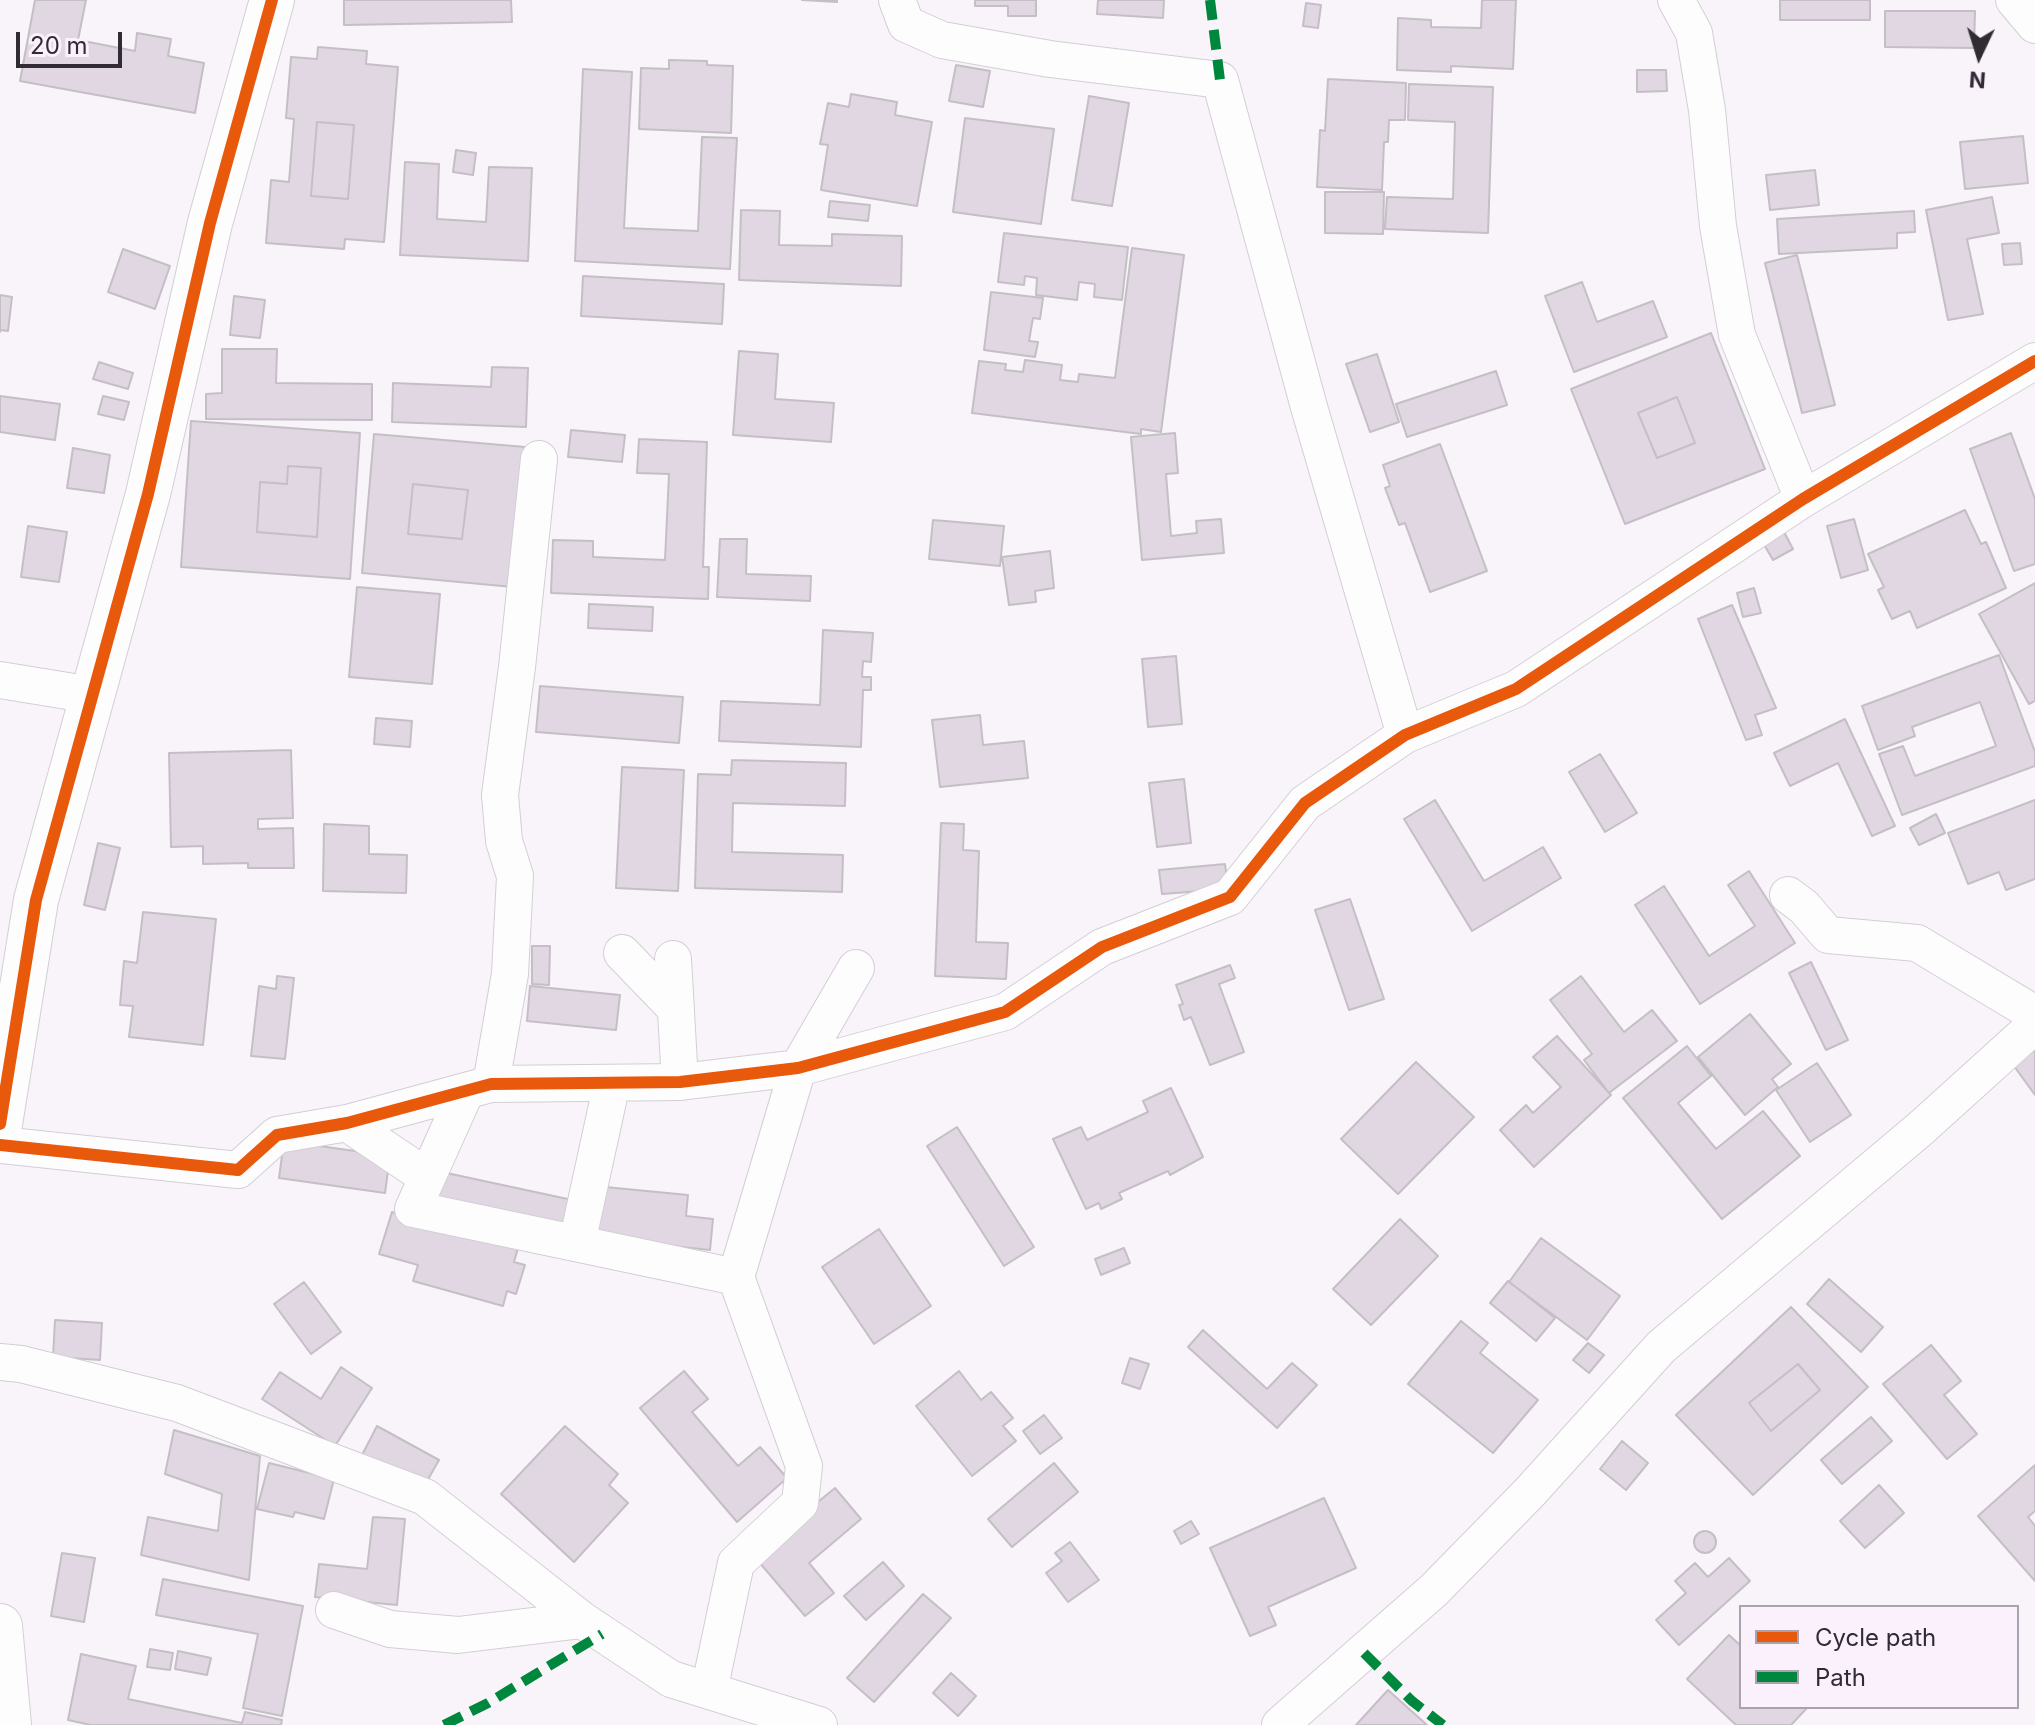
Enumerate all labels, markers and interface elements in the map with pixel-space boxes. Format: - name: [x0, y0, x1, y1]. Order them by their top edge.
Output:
- scale bar: [20, 16, 126, 66]
- north arrow: [1939, 16, 2019, 96]
- text: 20 m: [30, 31, 88, 60]
- text: N: [1968, 66, 1987, 93]
- legend: [1739, 1605, 2019, 1709]
- text: Cycle path: [1815, 1623, 1936, 1652]
- text: Path: [1815, 1663, 1866, 1692]

